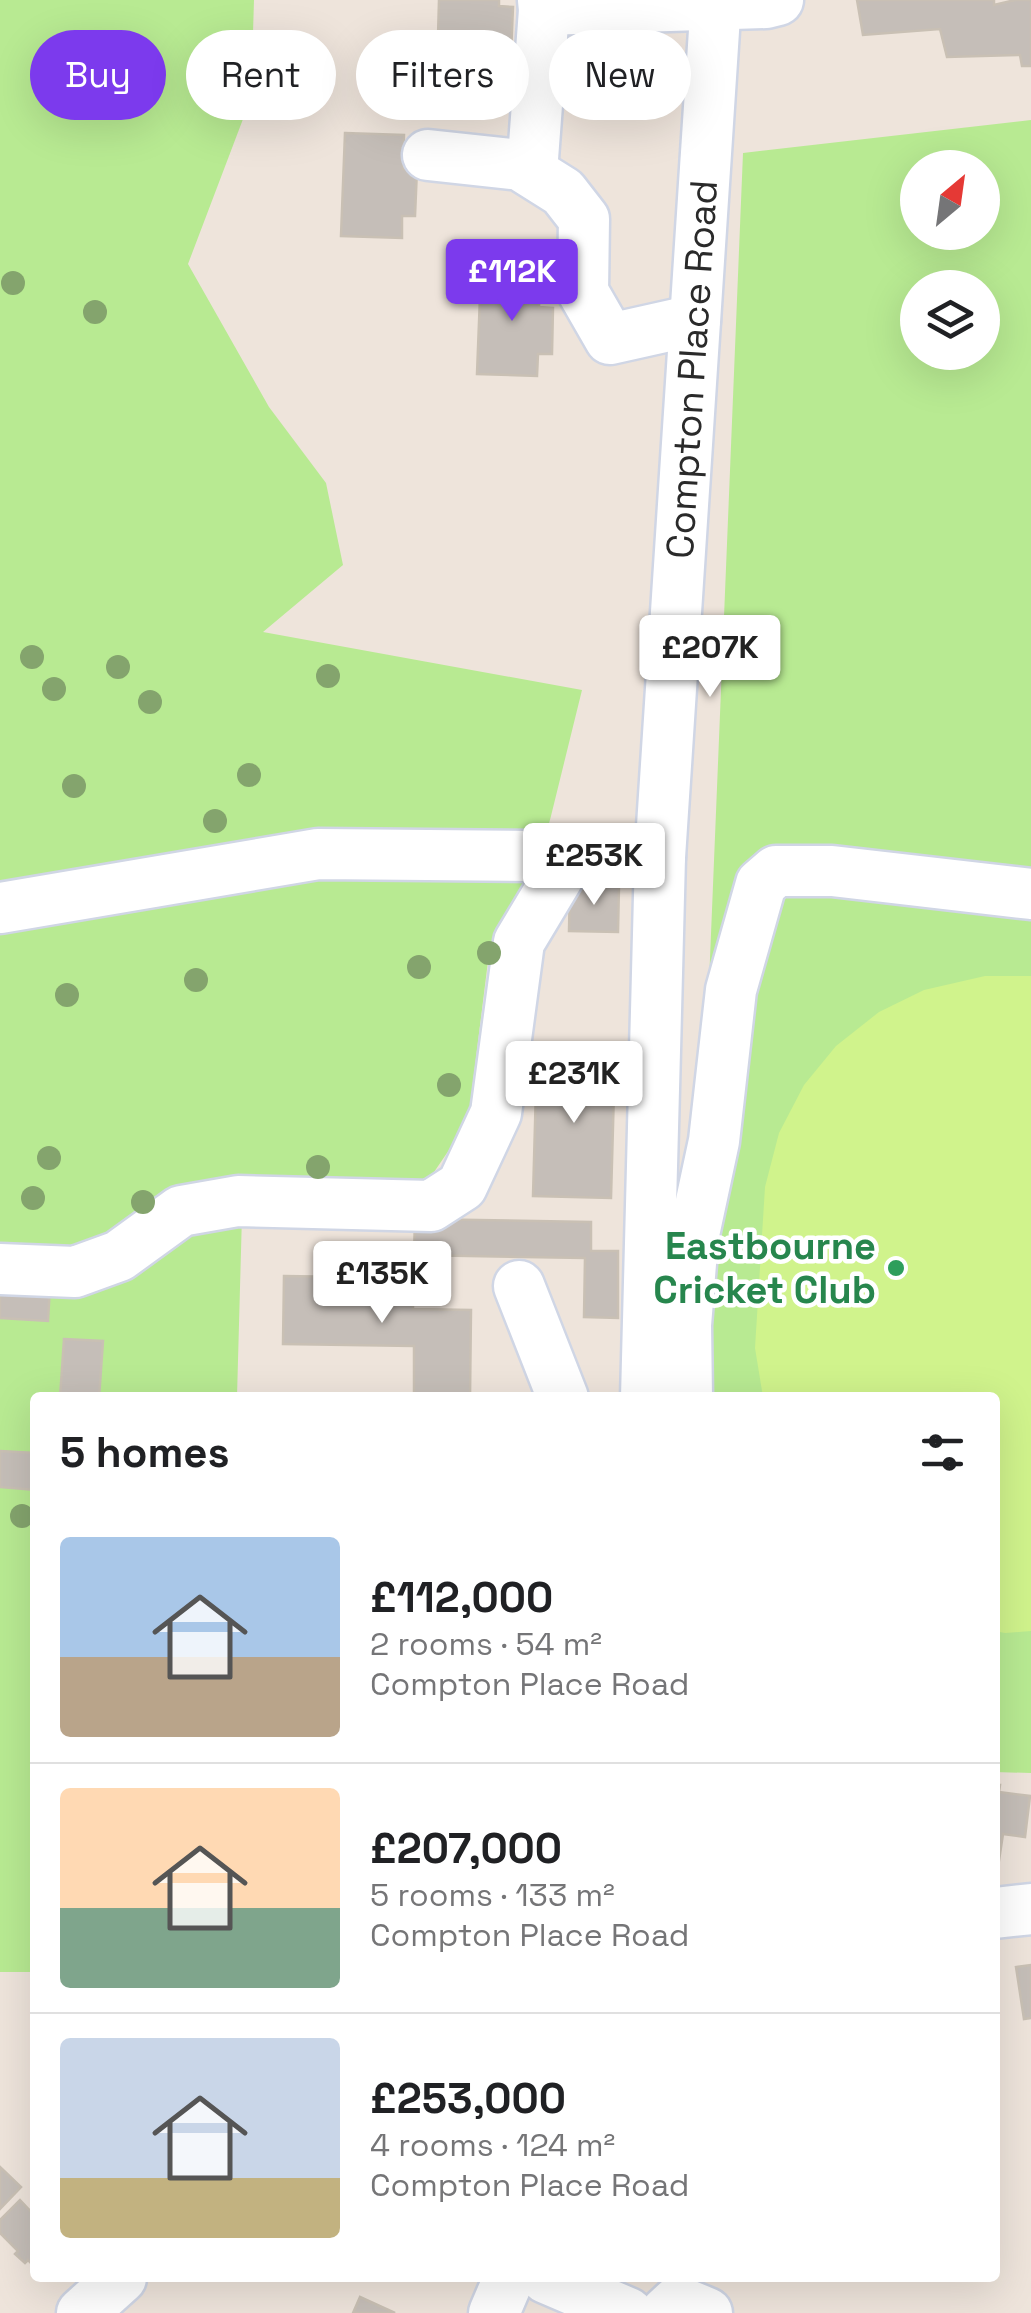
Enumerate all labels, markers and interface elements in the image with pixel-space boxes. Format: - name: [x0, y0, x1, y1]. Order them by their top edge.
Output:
- chip: Buy: [30, 30, 166, 120]
- chip: Rent: [186, 30, 336, 120]
- chip: Filters: [356, 30, 529, 120]
- chip: New: [549, 30, 691, 120]
- north arrow: [900, 150, 1000, 250]
- map controls: [900, 150, 1000, 370]
- street label: Compton Place Road: [656, 178, 728, 560]
- pin: £112K: [442, 239, 582, 324]
- text: £112K: [468, 251, 556, 291]
- button: layers: [900, 270, 1000, 370]
- pin: £207K: [640, 615, 780, 700]
- text: £207K: [661, 627, 759, 667]
- pin: £253K: [524, 823, 664, 908]
- text: £253K: [545, 835, 643, 875]
- pin: £231K: [504, 1041, 644, 1126]
- text: £231K: [528, 1053, 620, 1093]
- place label: Eastbourne Cricket Club: [653, 1222, 876, 1314]
- pin: £135K: [312, 1241, 452, 1326]
- text: £135K: [335, 1253, 429, 1293]
- marker: Eastbourne Cricket Club: [885, 1257, 907, 1279]
- icon: filters: [915, 1425, 970, 1480]
- text: 5 homes: [60, 1426, 230, 1479]
- text: £112,000: [370, 1571, 553, 1624]
- icon: home: [140, 1577, 260, 1697]
- text: 2 rooms · 54 m²: [370, 1624, 602, 1664]
- text: Compton Place Road: [370, 1664, 689, 1704]
- text: £207,000: [370, 1822, 562, 1875]
- icon: home: [140, 1828, 260, 1948]
- text: 5 rooms · 133 m²: [370, 1875, 615, 1915]
- text: Compton Place Road: [370, 1915, 689, 1955]
- text: £253,000: [370, 2072, 566, 2125]
- icon: home: [140, 2078, 260, 2198]
- text: 4 rooms · 124 m²: [370, 2125, 615, 2165]
- text: Compton Place Road: [370, 2165, 689, 2205]

